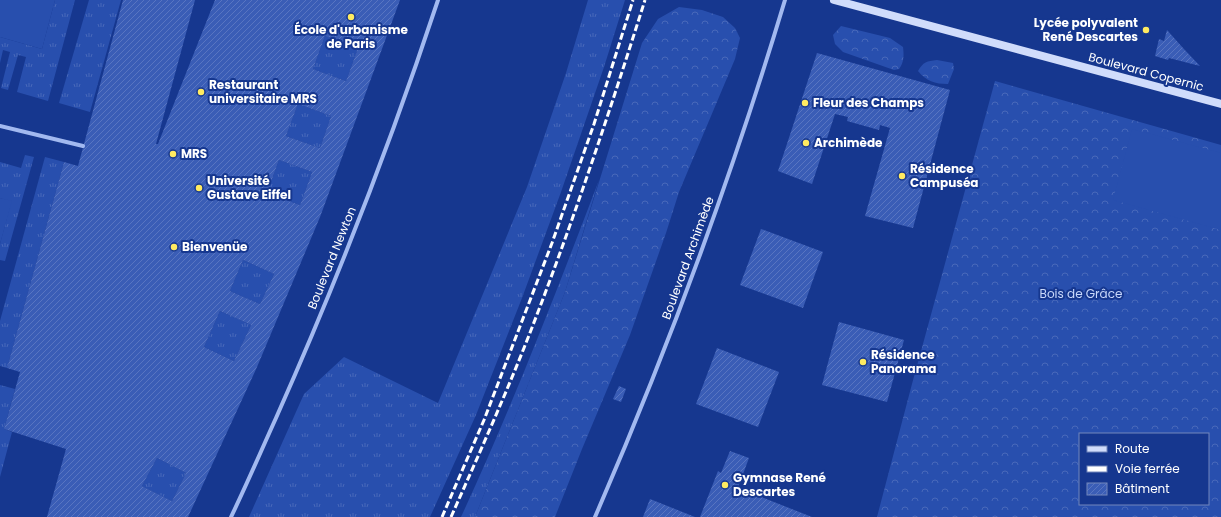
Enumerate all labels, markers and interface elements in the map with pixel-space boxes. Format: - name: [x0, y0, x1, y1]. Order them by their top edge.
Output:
- marker: École d'urbanisme de Paris: [346, 12, 356, 22]
- place label: Lycée polyvalent René Descartes: [1034, 14, 1138, 45]
- place label: École d'urbanisme de Paris: [294, 21, 408, 52]
- marker: Lycée polyvalent René Descartes: [1141, 25, 1151, 35]
- street label: Boulevard Copernic: [1087, 48, 1206, 95]
- place label: Restaurant universitaire MRS: [209, 76, 317, 107]
- marker: Restaurant universitaire MRS: [196, 87, 206, 97]
- place label: Fleur des Champs: [813, 94, 924, 111]
- marker: Fleur des Champs: [800, 98, 810, 108]
- place label: Archimède: [814, 134, 883, 151]
- marker: Archimède: [801, 138, 811, 148]
- place label: MRS: [181, 145, 207, 162]
- marker: MRS: [168, 149, 178, 159]
- place label: Résidence Campuséa: [910, 160, 978, 191]
- marker: Résidence Campuséa: [897, 171, 907, 181]
- place label: Université Gustave Eiffel: [207, 172, 291, 203]
- marker: Université Gustave Eiffel: [194, 183, 204, 193]
- street label: Boulevard Archimède: [657, 194, 718, 322]
- street label: Boulevard Newton: [303, 204, 360, 312]
- place label: Bienvenüe: [182, 238, 248, 255]
- marker: Bienvenüe: [169, 242, 179, 252]
- park label: Bois de Grâce: [1040, 285, 1122, 302]
- place label: Résidence Panorama: [871, 346, 937, 377]
- marker: Résidence Panorama: [858, 357, 868, 367]
- legend: [1079, 433, 1209, 505]
- text: Route: [1115, 440, 1149, 457]
- text: Voie ferrée: [1115, 460, 1180, 477]
- place label: Gymnase René Descartes: [733, 469, 827, 500]
- marker: Gymnase René Descartes: [720, 480, 730, 490]
- text: Bâtiment: [1115, 480, 1170, 497]

